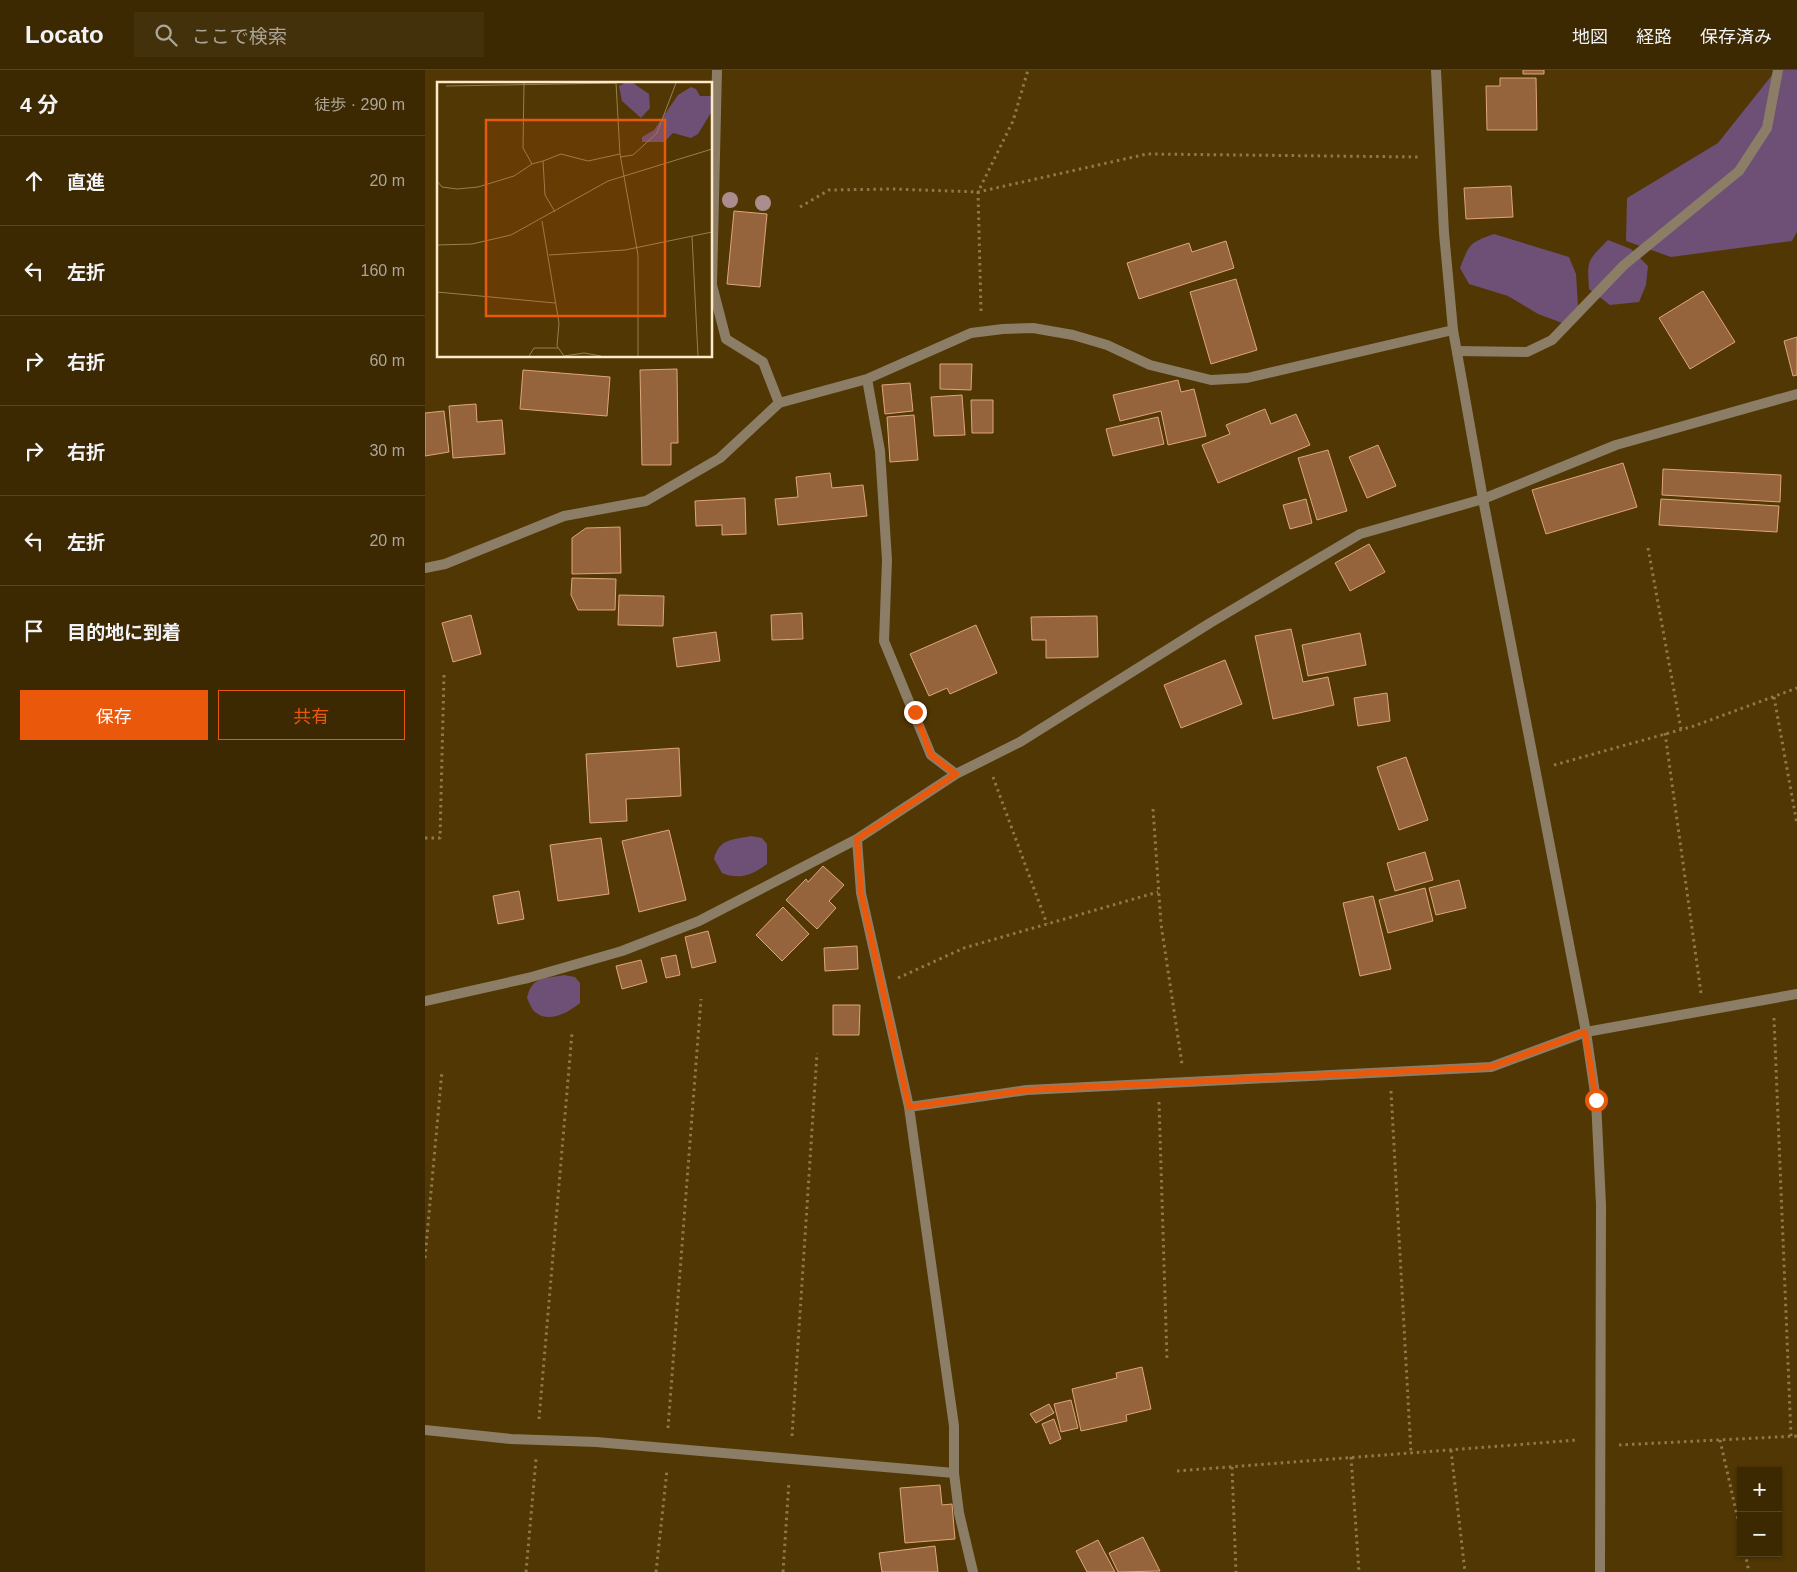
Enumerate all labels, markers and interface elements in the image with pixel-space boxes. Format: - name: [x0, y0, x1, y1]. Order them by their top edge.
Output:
- search box: [134, 12, 484, 57]
- text: Locato: [25, 21, 104, 48]
- icon: search: [152, 21, 180, 49]
- text: ここで検索: [192, 26, 287, 47]
- text: 地図: [1572, 27, 1608, 47]
- text: 経路: [1636, 27, 1672, 47]
- text: 保存済み: [1700, 27, 1772, 47]
- inset map: [437, 82, 713, 358]
- text: 4 分: [20, 93, 59, 116]
- text: 徒歩 · 290 m: [314, 96, 405, 113]
- icon: ahead: [20, 167, 48, 195]
- text: 直進: [67, 172, 105, 193]
- text: 20 m: [369, 172, 405, 189]
- icon: left: [20, 257, 48, 285]
- text: 左折: [67, 262, 105, 283]
- text: 160 m: [361, 262, 405, 279]
- icon: right: [20, 347, 48, 375]
- text: 右折: [67, 352, 105, 373]
- text: 60 m: [369, 352, 405, 369]
- icon: right: [20, 437, 48, 465]
- text: 右折: [67, 442, 105, 463]
- text: 30 m: [369, 442, 405, 459]
- icon: left: [20, 527, 48, 555]
- text: 左折: [67, 532, 105, 553]
- text: 20 m: [369, 532, 405, 549]
- icon: arrive: [20, 617, 48, 645]
- text: 目的地に到着: [67, 622, 181, 643]
- button: 保存: [20, 690, 208, 740]
- button: 共有: [218, 690, 405, 740]
- route end: [904, 701, 927, 724]
- route start: [1585, 1089, 1608, 1112]
- map controls: [1737, 1467, 1782, 1557]
- button: +: [1737, 1467, 1782, 1512]
- button: −: [1737, 1512, 1782, 1557]

